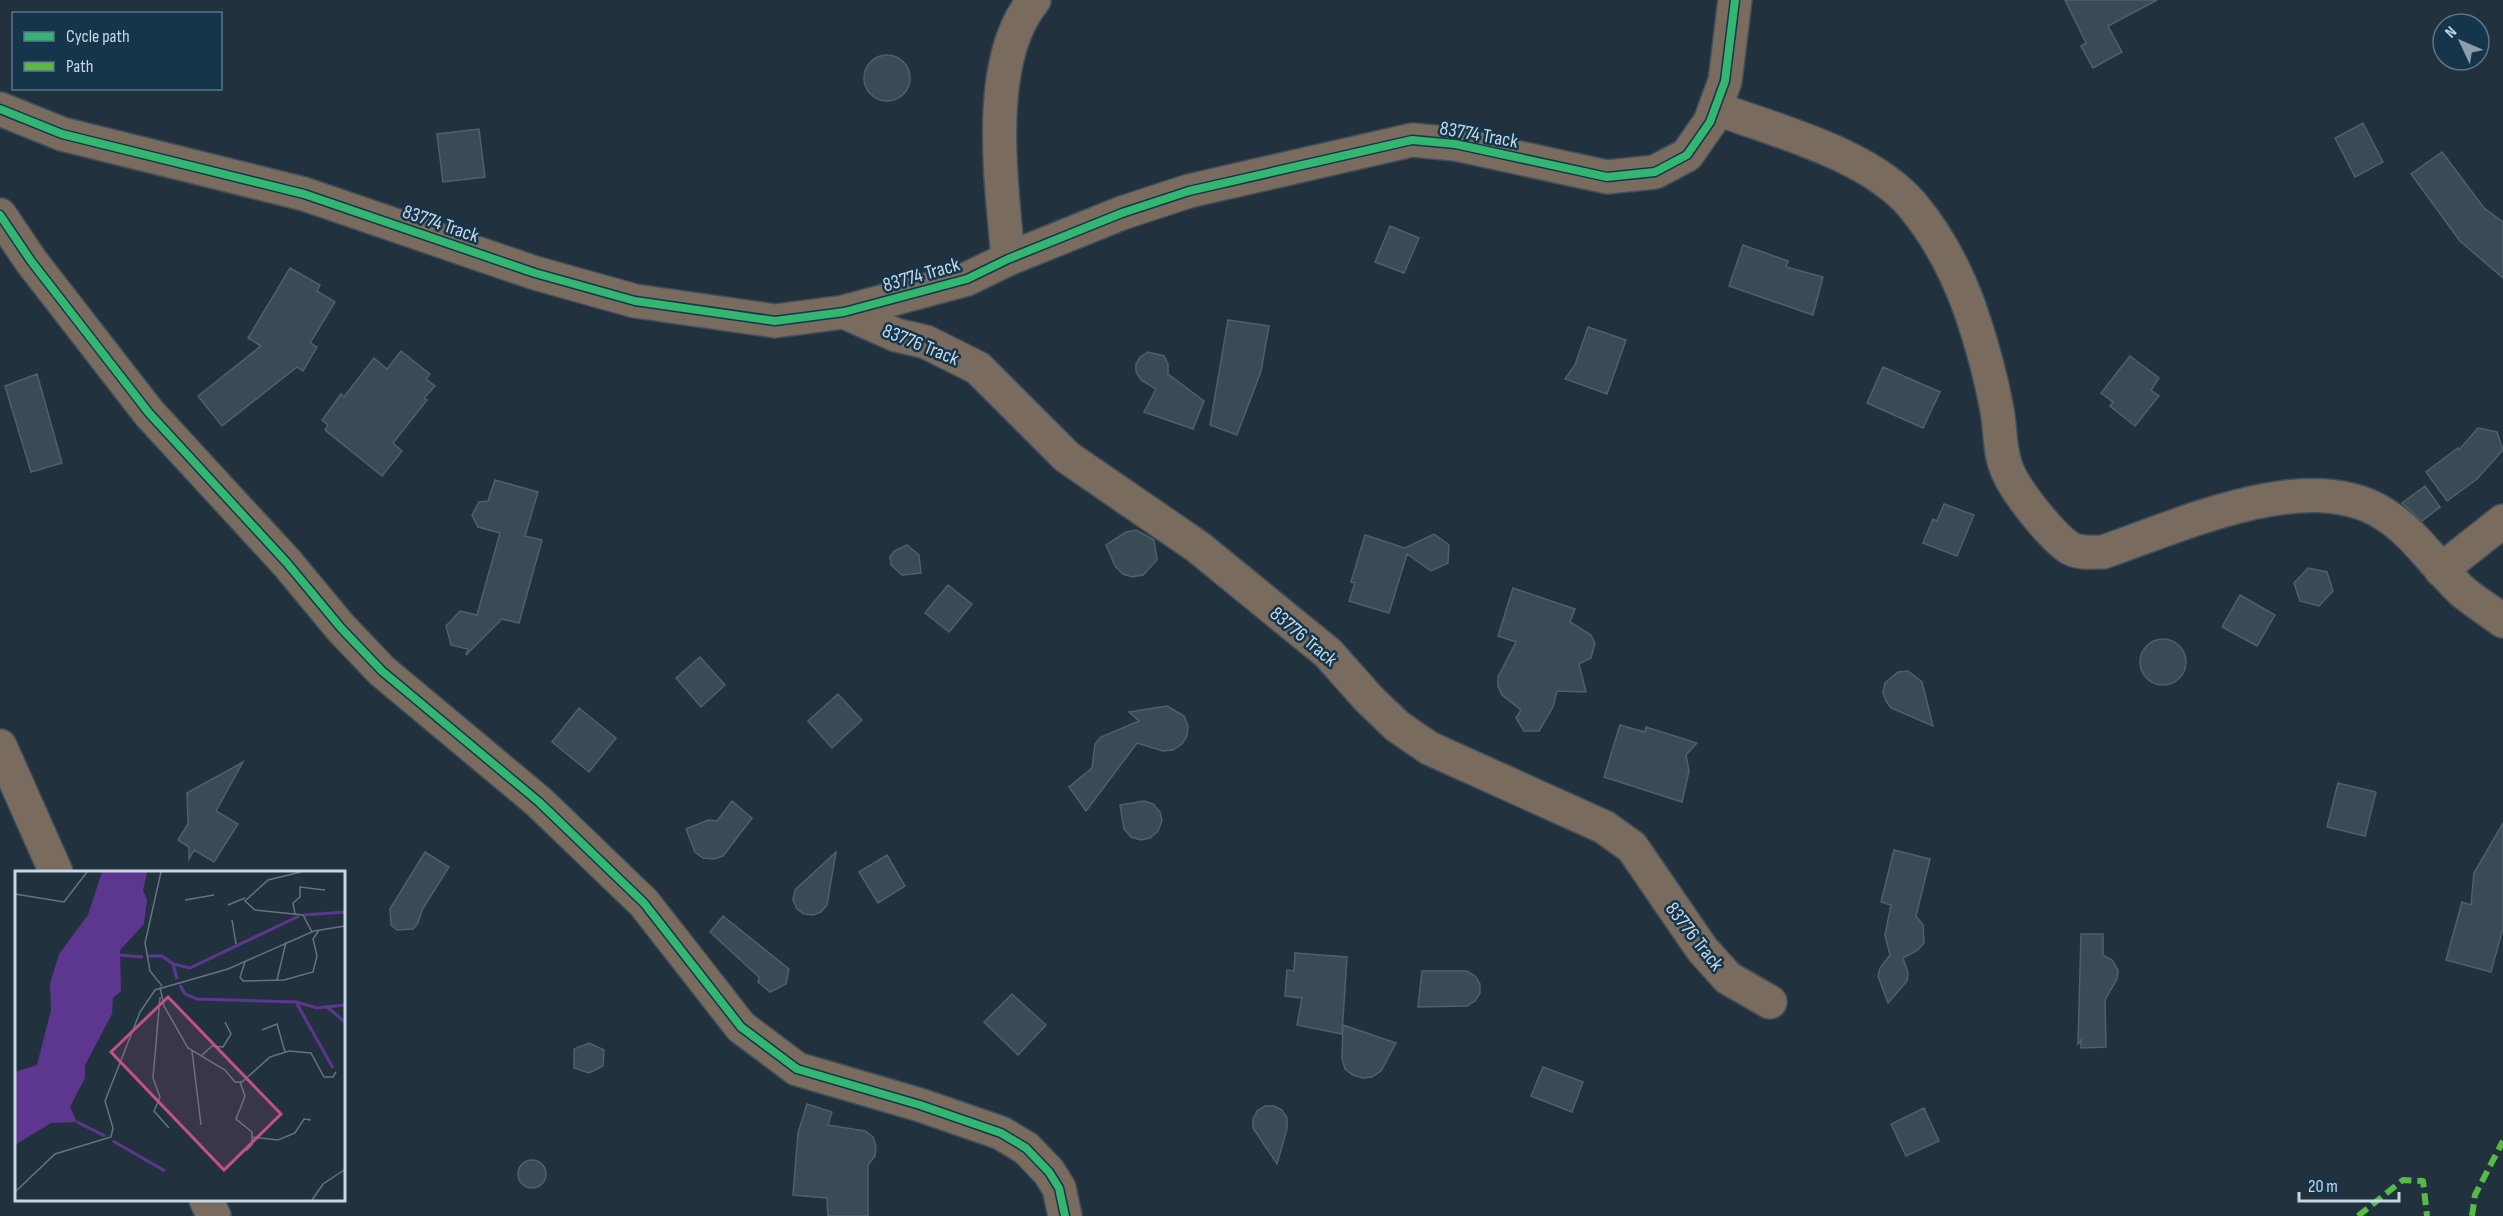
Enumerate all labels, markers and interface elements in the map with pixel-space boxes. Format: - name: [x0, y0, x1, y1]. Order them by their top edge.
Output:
- legend: [12, 12, 222, 90]
- north arrow: [2431, 12, 2491, 72]
- text: N: [2441, 23, 2461, 42]
- text: Cycle path: [66, 26, 130, 47]
- text: Path: [66, 56, 94, 77]
- street label: 83774 Track: [1438, 116, 1520, 154]
- street label: 83774 Track: [399, 200, 482, 248]
- street label: 83774 Track: [880, 252, 963, 297]
- street label: 83776 Track: [879, 319, 963, 371]
- street label: 83776 Track: [1265, 602, 1342, 672]
- inset map: [15, 871, 345, 1201]
- street label: 83776 Track: [1660, 898, 1729, 976]
- scale bar: [2299, 1165, 2400, 1203]
- text: 20 m: [2308, 1176, 2338, 1197]

